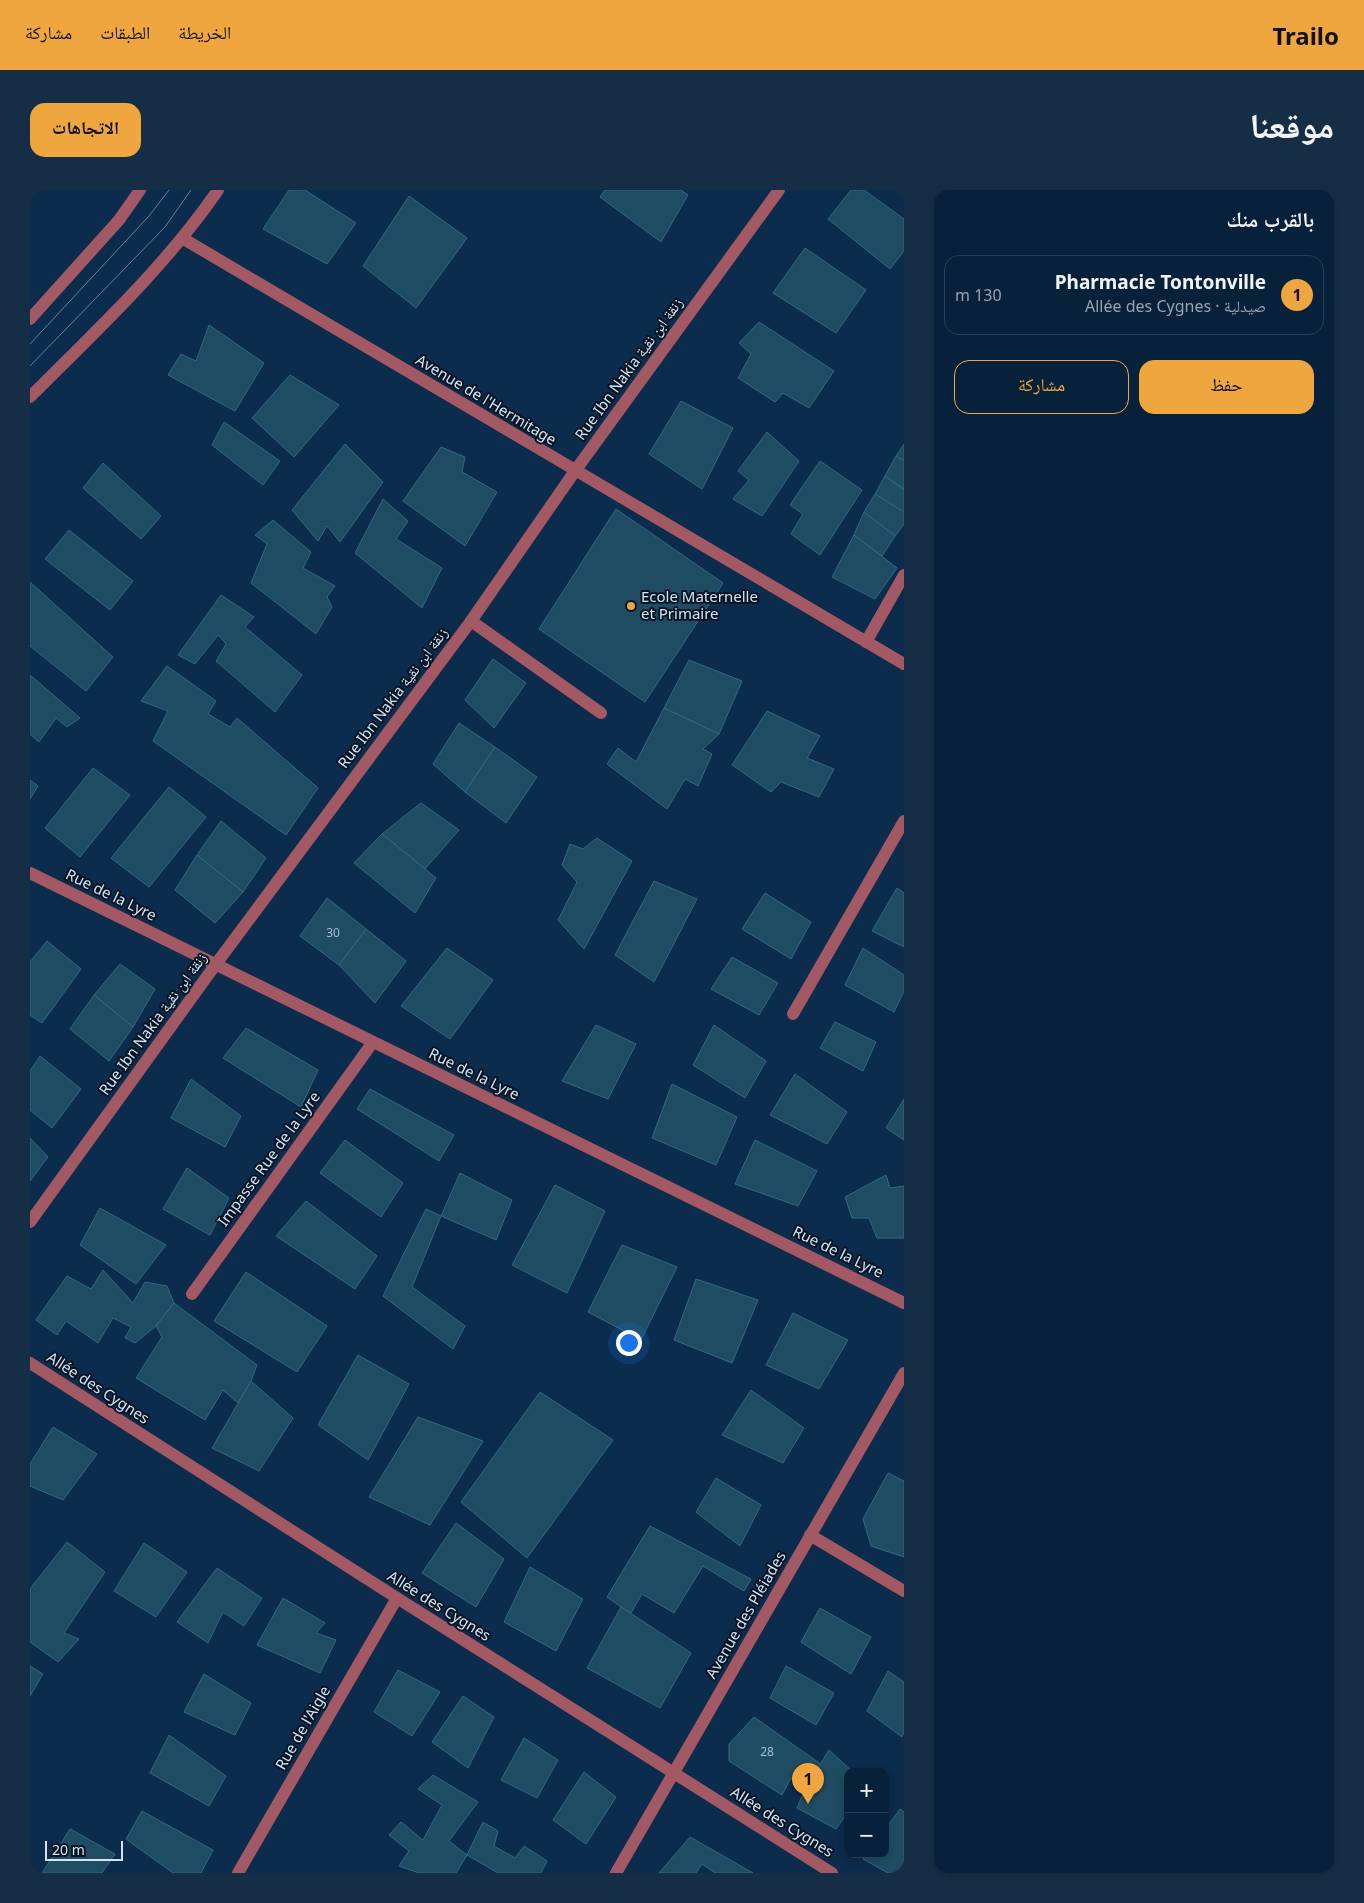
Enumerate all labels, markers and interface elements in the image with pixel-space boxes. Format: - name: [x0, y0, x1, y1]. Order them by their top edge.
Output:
- text: Trailo: [1272, 19, 1339, 52]
- text: مشاركة: [25, 20, 72, 44]
- text: الطبقات: [100, 20, 150, 44]
- text: الخريطة: [178, 20, 231, 44]
- text: موقعنا: [1249, 101, 1334, 148]
- button: الاتجاهات: [30, 103, 141, 157]
- text: بالقرب منك: [1227, 205, 1314, 233]
- text: Pharmacie Tontonville: [1055, 269, 1266, 295]
- text: 130 m: [955, 284, 1002, 306]
- text: 1: [1292, 284, 1302, 306]
- street label: Rue Ibn Nakia زنقة ابن نقية: [570, 293, 688, 444]
- text: صيدلية · Allée des Cygnes: [1085, 295, 1266, 317]
- street label: Avenue de l'Hermitage: [413, 349, 560, 449]
- button: مشاركة: [954, 360, 1129, 414]
- button: حفظ: [1139, 360, 1314, 414]
- place label: Ecole Maternelle et Primaire: [641, 586, 758, 623]
- marker: Ecole Maternelle et Primaire: [625, 600, 637, 612]
- street label: Rue Ibn Nakia زنقة ابن نقية: [333, 623, 453, 772]
- street label: Rue de la Lyre: [63, 863, 160, 925]
- house number: 30: [326, 924, 340, 941]
- street label: Rue Ibn Nakia زنقة ابن نقية: [94, 948, 212, 1099]
- street label: Rue de la Lyre: [426, 1042, 523, 1104]
- street label: Impasse Rue de la Lyre: [212, 1087, 324, 1230]
- street label: Rue de la Lyre: [790, 1220, 887, 1282]
- your location: [616, 1330, 642, 1356]
- street label: Allée des Cygnes: [44, 1347, 154, 1428]
- street label: Avenue des Pléiades: [700, 1547, 790, 1682]
- street label: Allée des Cygnes: [384, 1565, 495, 1645]
- street label: Rue de l'Aigle: [270, 1682, 334, 1773]
- house number: 28: [760, 1743, 774, 1760]
- pin: 1: [792, 1763, 824, 1804]
- map controls: [844, 1768, 889, 1858]
- button: +: [844, 1768, 889, 1813]
- street label: Allée des Cygnes: [727, 1781, 838, 1861]
- button: −: [844, 1813, 889, 1858]
- scale bar: [45, 1838, 122, 1861]
- text: 20 m: [52, 1840, 85, 1859]

